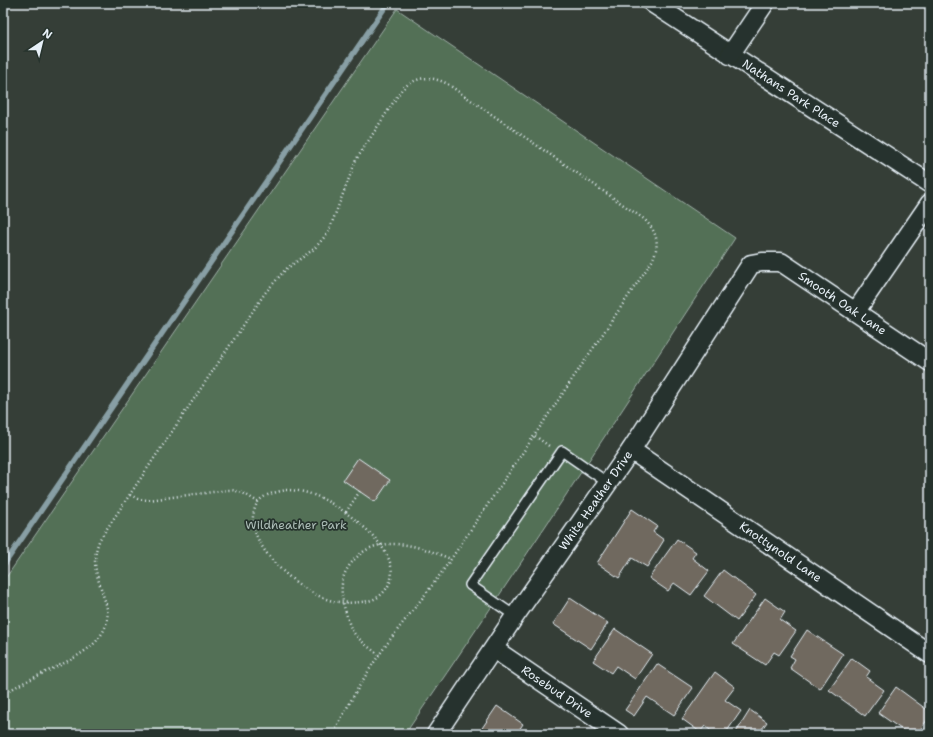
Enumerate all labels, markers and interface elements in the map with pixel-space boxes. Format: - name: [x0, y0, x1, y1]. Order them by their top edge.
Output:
- north arrow: [22, 22, 62, 62]
- text: N: [40, 26, 56, 43]
- street label: Nathans Park Place: [739, 56, 843, 131]
- street label: Smooth Oak Lane: [795, 268, 890, 339]
- street label: White Heather Drive: [555, 447, 636, 554]
- park label: Wildheather Park: [245, 517, 347, 533]
- street label: Knottynold Lane: [736, 518, 825, 586]
- street label: Rosebud Drive: [518, 662, 596, 722]

